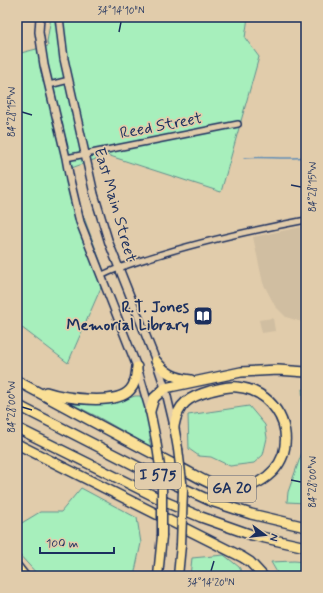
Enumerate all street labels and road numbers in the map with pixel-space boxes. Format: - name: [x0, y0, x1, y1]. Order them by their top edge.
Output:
- street label: Reed Street: [118, 108, 204, 144]
- street label: East Main Street: [89, 145, 142, 265]
- road number: I 575: [135, 463, 181, 489]
- road number: GA 20: [208, 476, 256, 502]

